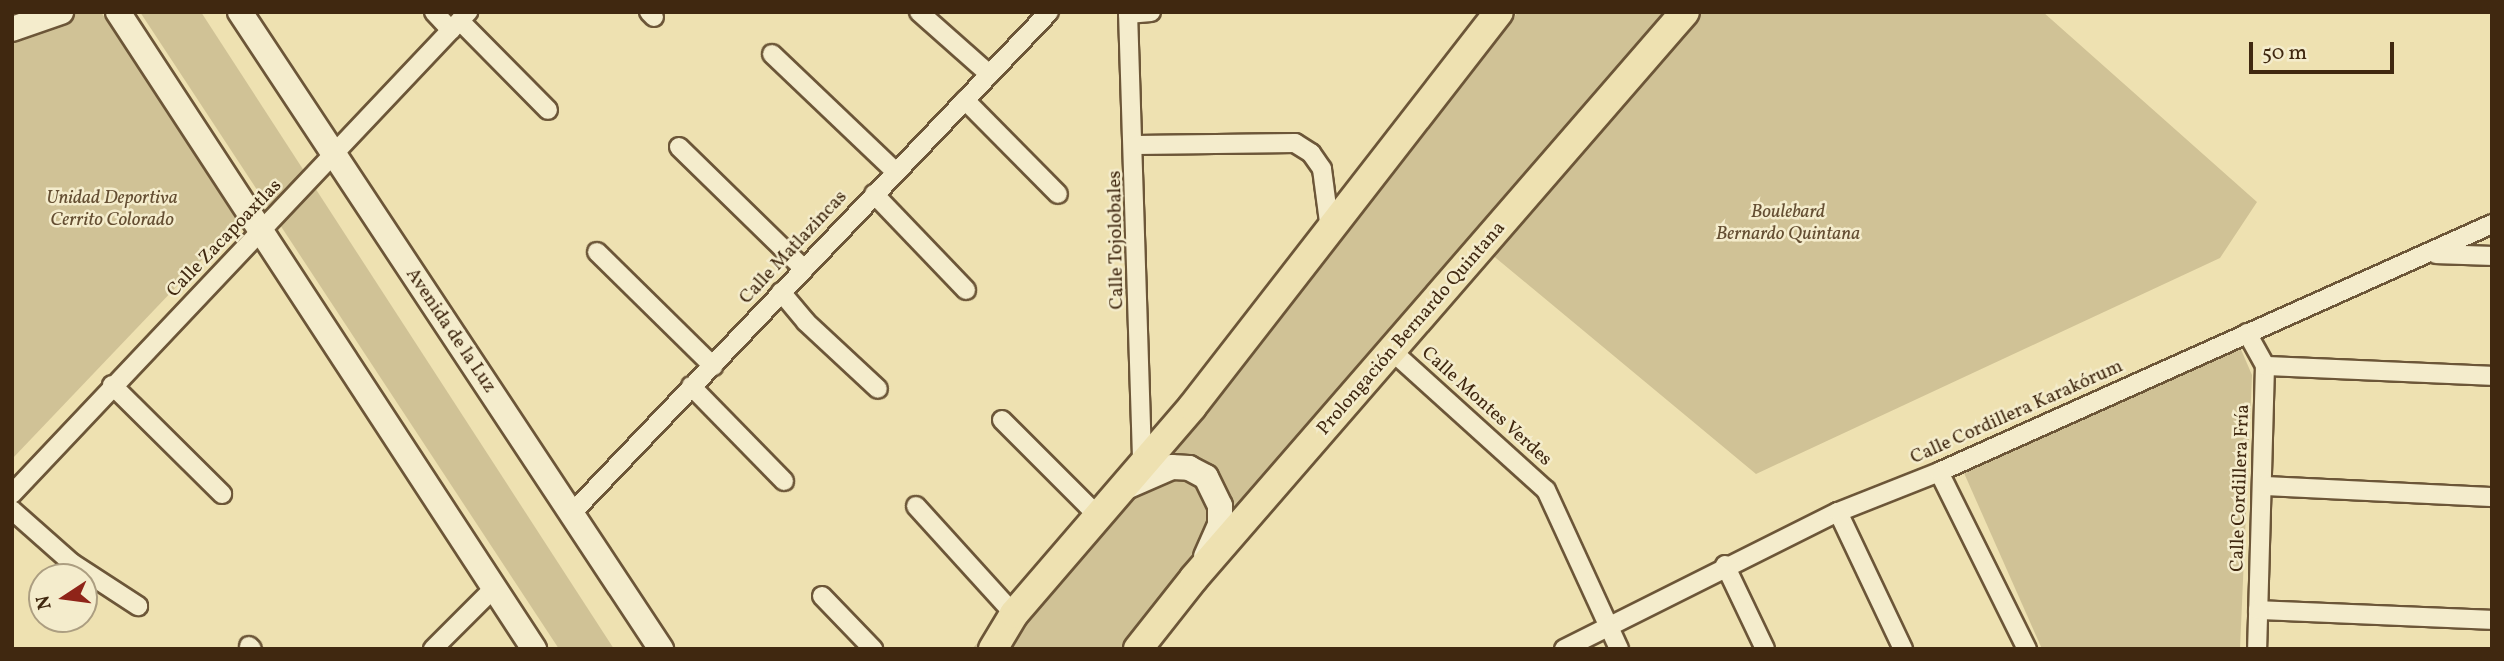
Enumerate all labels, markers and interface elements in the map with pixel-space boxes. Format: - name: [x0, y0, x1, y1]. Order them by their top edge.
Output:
- scale bar: [2252, 28, 2397, 72]
- text: 50 m: [2262, 39, 2307, 68]
- street label: Calle Tojolobales: [1104, 170, 1130, 310]
- street label: Calle Zacapoaxtlas: [163, 175, 287, 303]
- street label: Calle Matlazincas: [735, 186, 853, 310]
- park label: Unidad Deportiva Cerrito Colorado: [46, 188, 178, 232]
- park label: Boulebard Bernardo Quintana: [1716, 202, 1860, 246]
- street label: Prolongación Bernardo Quintana: [1313, 218, 1511, 440]
- street label: Avenida de la Luz: [400, 264, 500, 398]
- street label: Calle Montes Verdes: [1416, 342, 1556, 472]
- street label: Calle Cordillera Karakórum: [1907, 356, 2127, 470]
- street label: Calle Cordillera Fría: [2227, 404, 2255, 572]
- north arrow: [28, 563, 98, 633]
- text: N: [30, 593, 59, 612]

